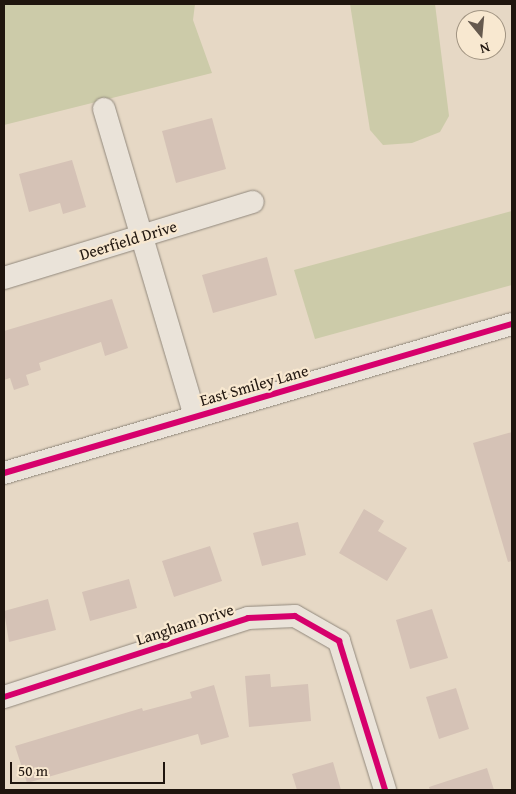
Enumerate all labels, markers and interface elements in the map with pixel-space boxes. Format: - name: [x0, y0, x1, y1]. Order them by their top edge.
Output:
- north arrow: [456, 10, 506, 60]
- text: N: [478, 37, 492, 59]
- street label: Deerfield Drive: [77, 216, 179, 264]
- street label: East Smiley Lane: [198, 360, 310, 410]
- street label: Langham Drive: [134, 599, 236, 649]
- scale bar: [12, 752, 168, 784]
- text: 50 m: [18, 760, 48, 781]

